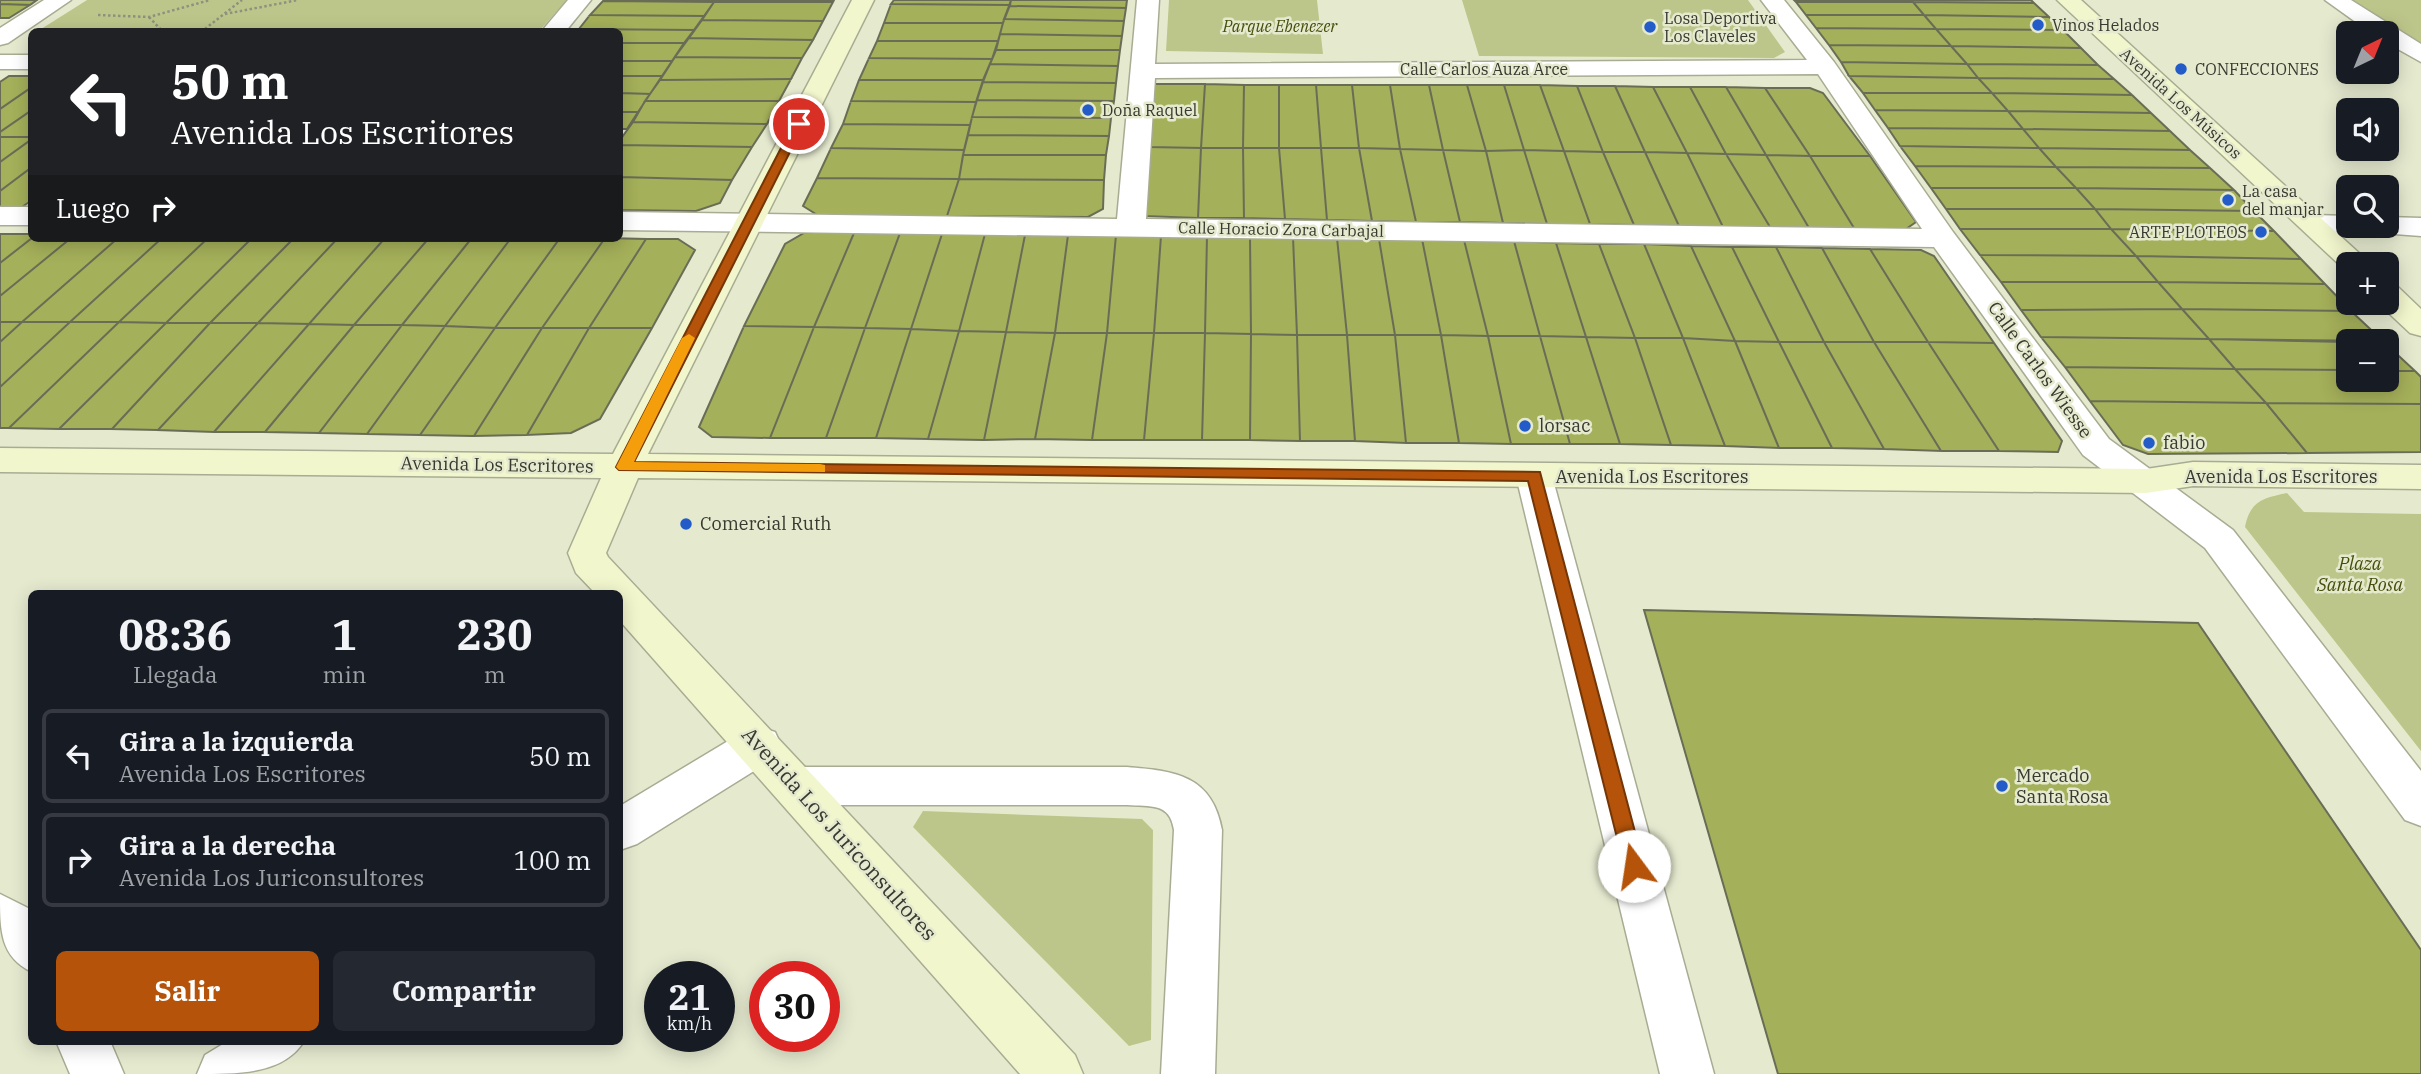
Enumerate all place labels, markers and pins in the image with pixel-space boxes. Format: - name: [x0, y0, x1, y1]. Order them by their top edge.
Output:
- place label: Losa Deportiva Los Claveles: [1664, 8, 1777, 46]
- place label: Vinos Helados: [2052, 15, 2159, 35]
- marker: Vinos Helados: [2030, 17, 2046, 33]
- marker: Losa Deportiva Los Claveles: [1642, 19, 1658, 35]
- place label: CONFECCIONES: [2195, 59, 2319, 79]
- marker: CONFECCIONES: [2173, 61, 2189, 77]
- pin: [769, 94, 829, 154]
- place label: Doña Raquel: [1102, 100, 1198, 120]
- marker: Doña Raquel: [1080, 102, 1096, 118]
- place label: La casa del manjar: [2242, 181, 2324, 219]
- marker: La casa del manjar: [2220, 192, 2236, 208]
- place label: ARTE PLOTEOS: [2129, 222, 2247, 242]
- marker: ARTE PLOTEOS: [2253, 224, 2269, 240]
- place label: lorsac: [1539, 414, 1590, 437]
- marker: lorsac: [1517, 418, 1533, 434]
- place label: fabio: [2163, 431, 2205, 454]
- marker: fabio: [2141, 435, 2157, 451]
- place label: Comercial Ruth: [700, 512, 832, 535]
- marker: Comercial Ruth: [678, 516, 694, 532]
- place label: Mercado Santa Rosa: [2016, 764, 2109, 808]
- marker: Mercado Santa Rosa: [1994, 778, 2010, 794]

